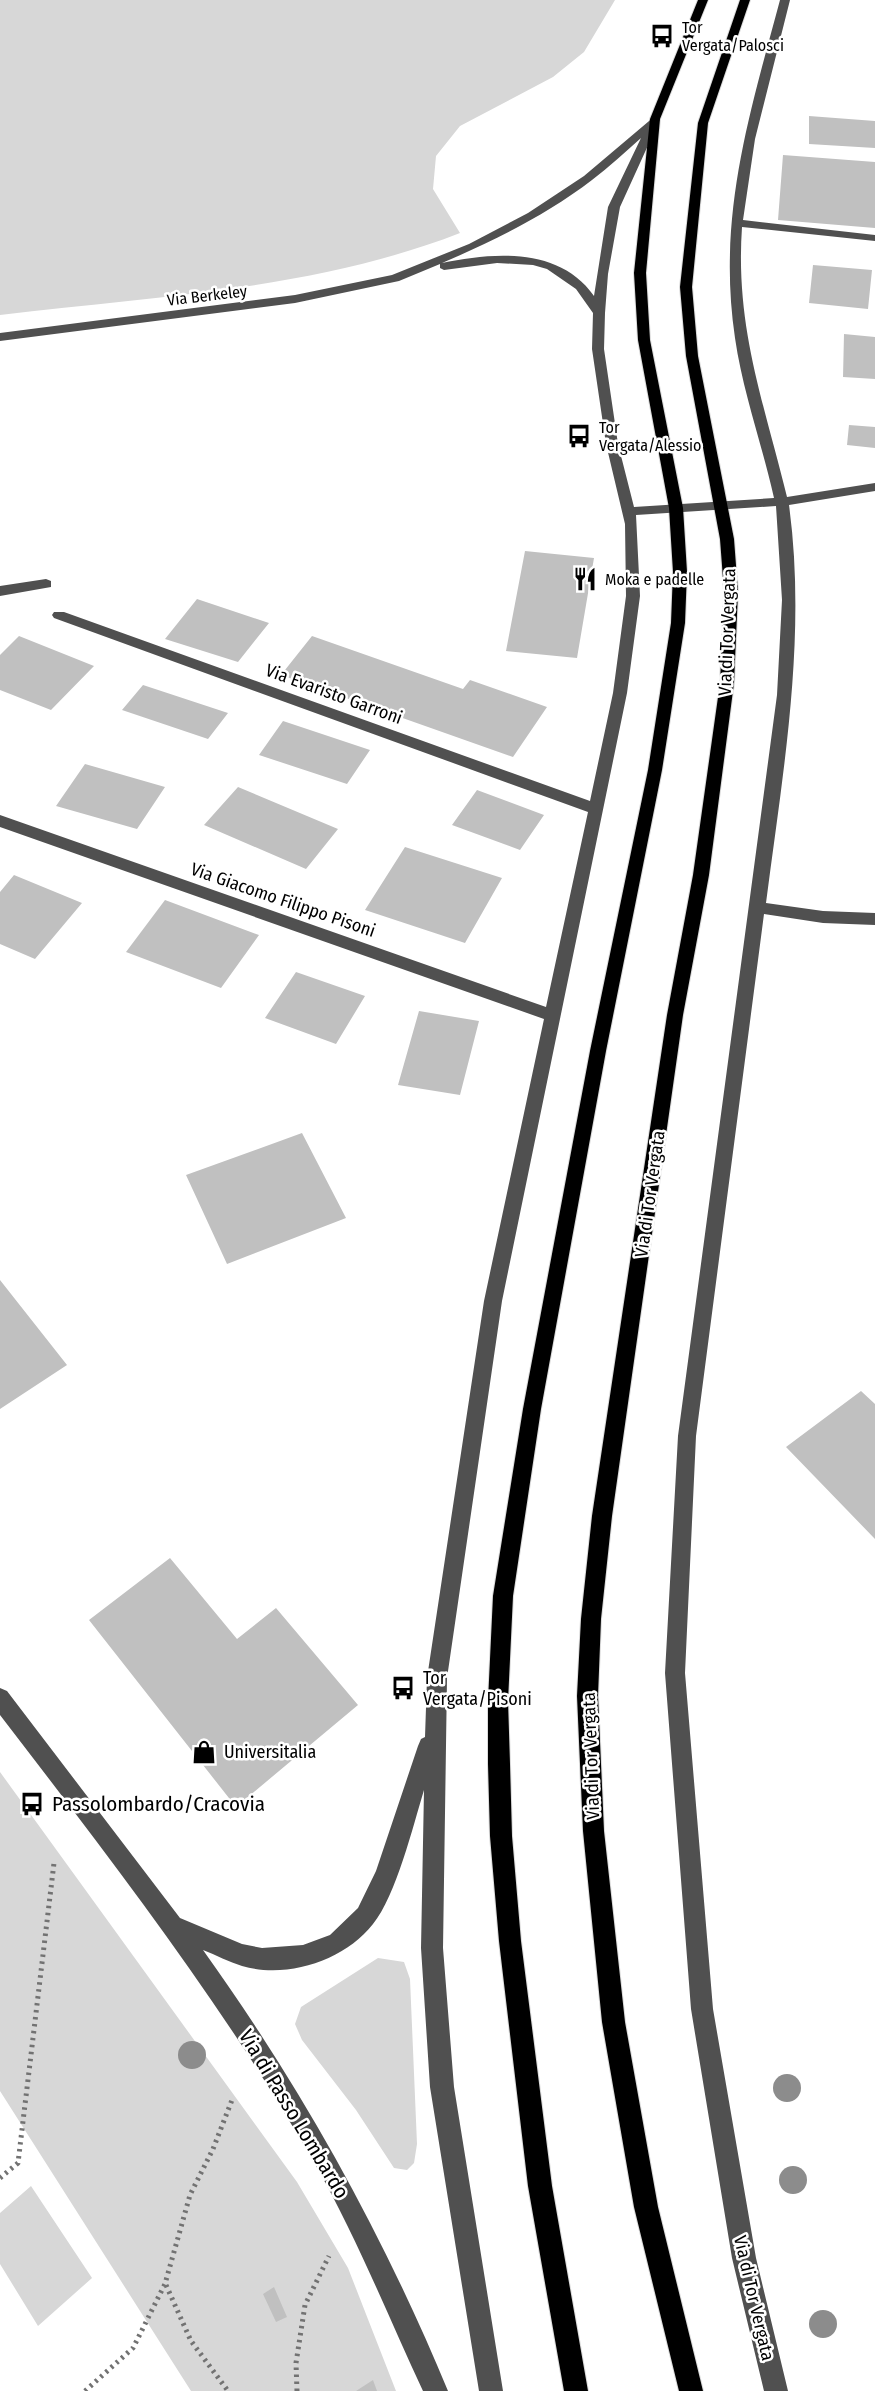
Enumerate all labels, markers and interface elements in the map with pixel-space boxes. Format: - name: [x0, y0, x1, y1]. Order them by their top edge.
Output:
- place label: Tor Vergata/Palosci: [682, 18, 784, 55]
- bus stop icon: Tor Vergata/Palosci: [648, 22, 676, 50]
- street label: Via Berkeley: [166, 281, 249, 310]
- place label: Tor Vergata/Alessio: [599, 418, 701, 455]
- bus stop icon: Tor Vergata/Alessio: [565, 422, 593, 450]
- restaurant icon: Moka e padelle: [571, 565, 599, 593]
- street label: Via di Tor Vergata: [714, 568, 740, 696]
- place label: Moka e padelle: [605, 570, 704, 589]
- street label: Via Evaristo Garroni: [263, 659, 405, 729]
- street label: Via Giacomo Filippo Pisoni: [188, 858, 378, 942]
- street label: Via di Tor Vergata: [630, 1129, 670, 1259]
- place label: Tor Vergata/Pisoni: [423, 1667, 532, 1710]
- bus stop icon: Tor Vergata/Pisoni: [389, 1674, 417, 1702]
- street label: Via di Tor Vergata: [578, 1692, 604, 1820]
- shop icon: Universitalia: [190, 1738, 218, 1766]
- place label: Universitalia: [224, 1741, 316, 1763]
- bus stop icon: Passolombardo/Cracovia: [18, 1790, 46, 1818]
- place label: Passolombardo/Cracovia: [52, 1791, 265, 1817]
- street label: Via di Passo Lombardo: [233, 2025, 355, 2203]
- street label: Via di Tor Vergata: [729, 2233, 779, 2363]

